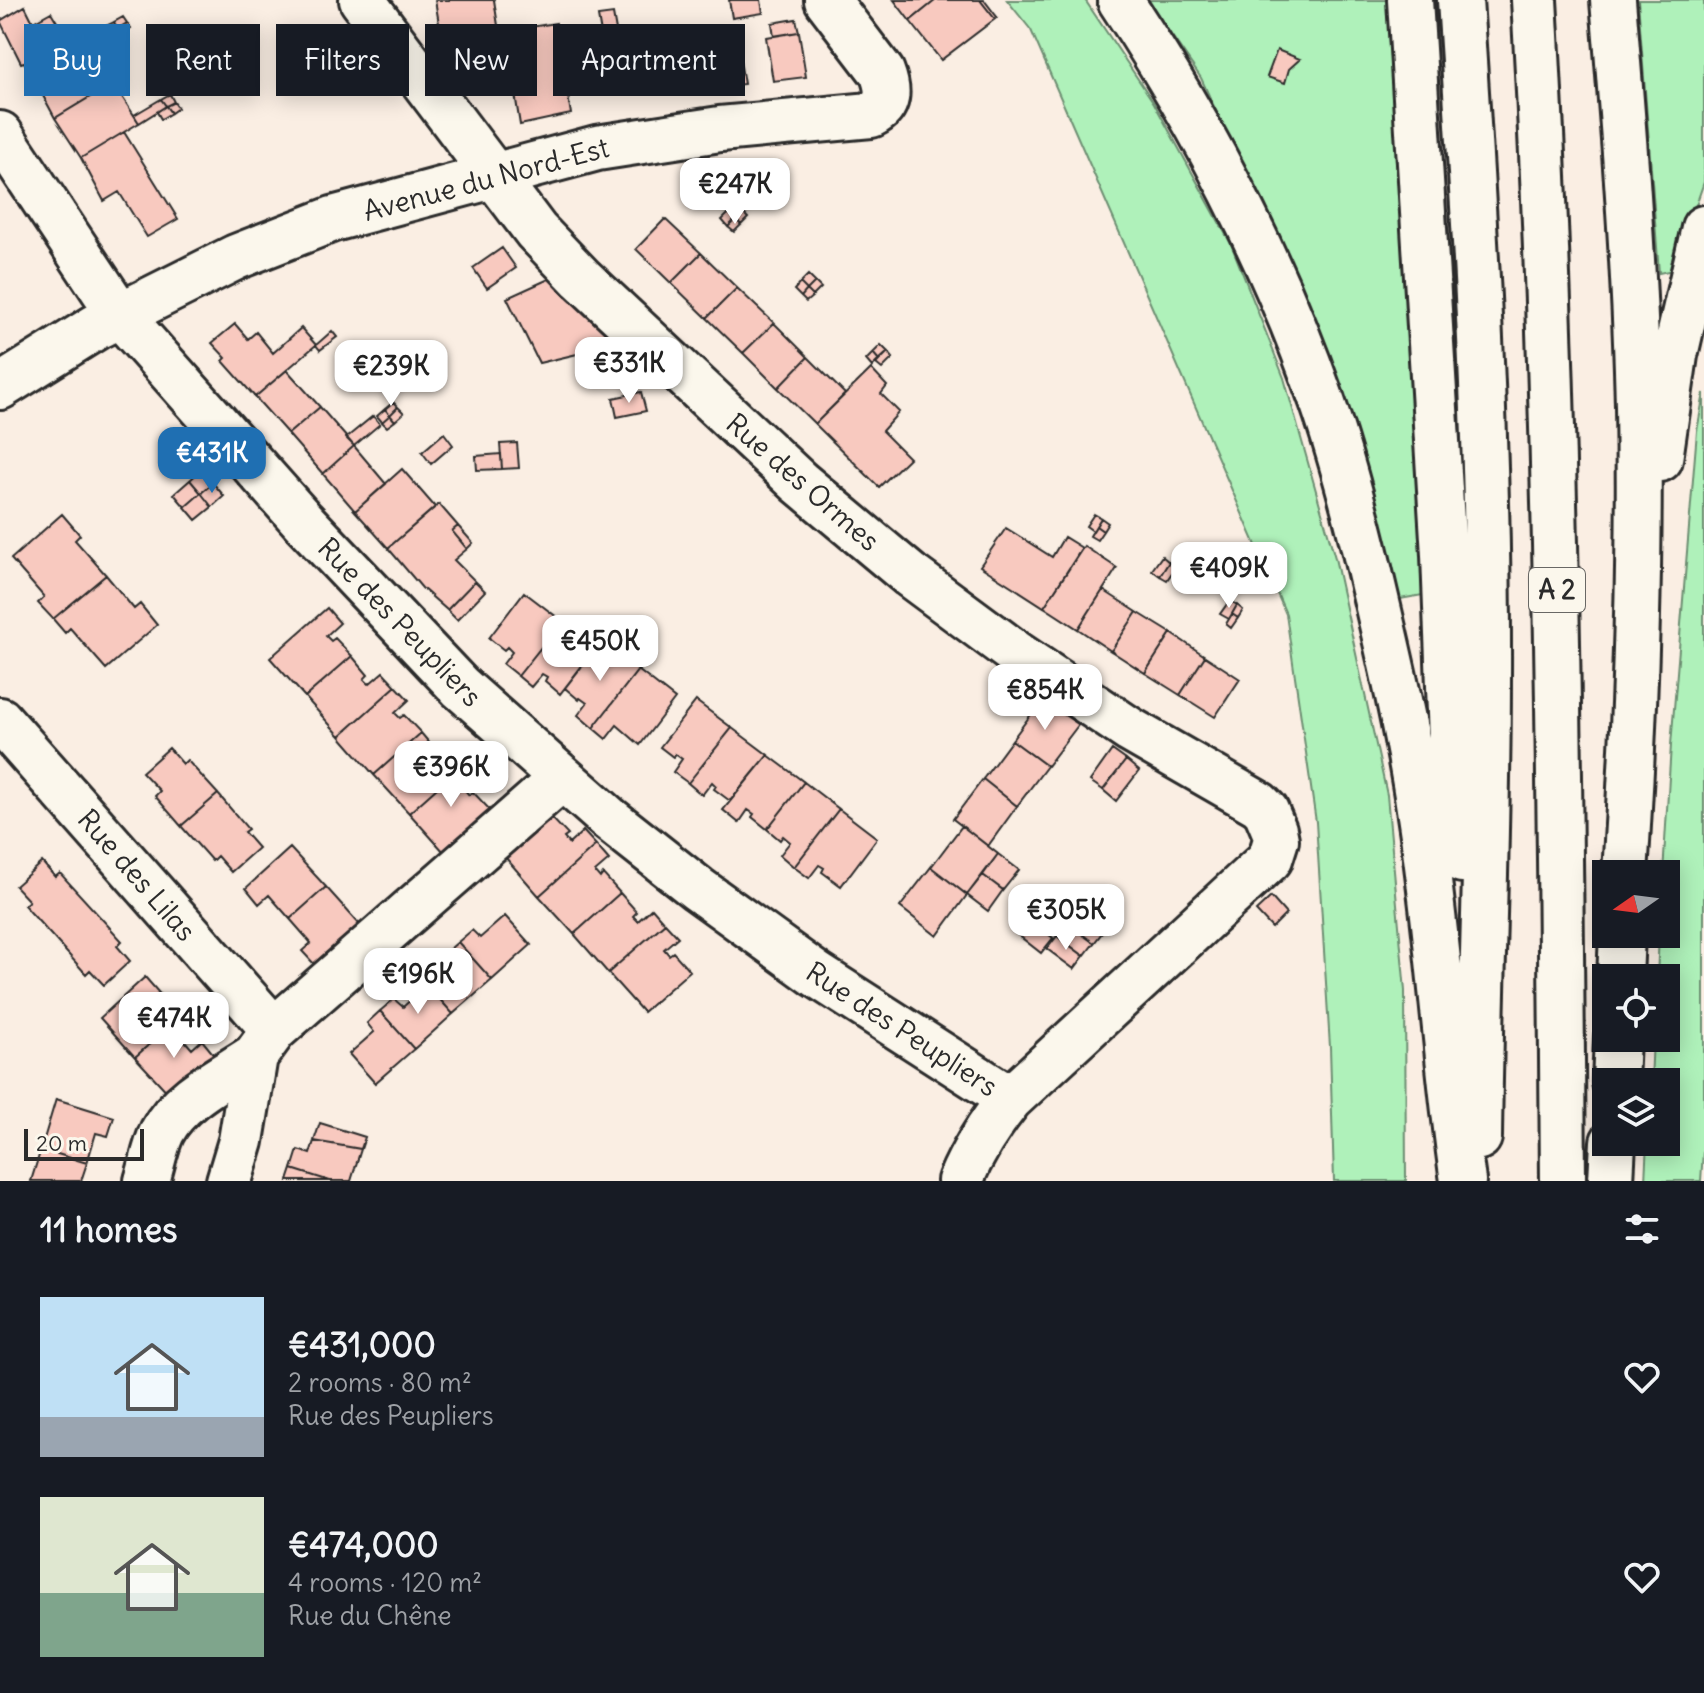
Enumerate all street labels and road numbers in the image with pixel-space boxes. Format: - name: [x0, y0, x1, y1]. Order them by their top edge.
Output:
- street label: Avenue du Nord-Est: [359, 129, 613, 229]
- street label: Rue des Ormes: [719, 405, 887, 559]
- street label: Rue des Peupliers: [310, 530, 490, 714]
- road number: A 2: [1529, 568, 1585, 612]
- street label: Rue des Lilas: [70, 802, 204, 948]
- street label: Rue des Peupliers: [799, 954, 1005, 1104]

